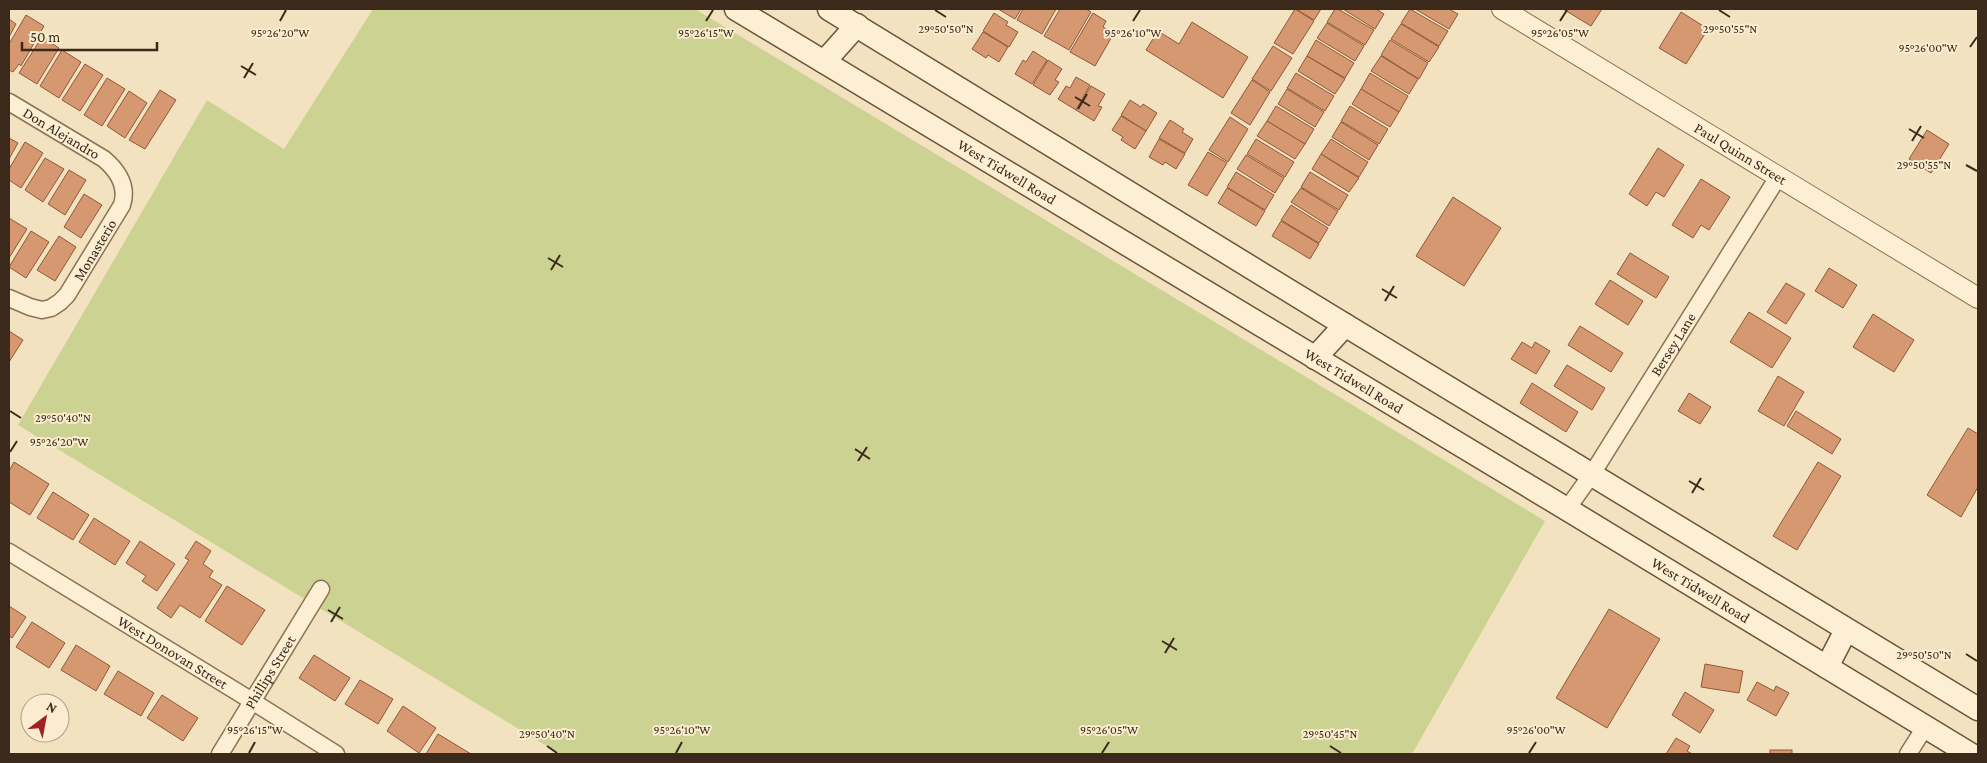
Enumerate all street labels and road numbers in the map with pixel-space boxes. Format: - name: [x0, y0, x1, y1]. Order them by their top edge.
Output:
- street label: Don Alejandro: [20, 104, 103, 163]
- street label: Paul Quinn Street: [1691, 120, 1790, 188]
- street label: West Tidwell Road: [955, 136, 1059, 208]
- street label: Monasterio: [70, 216, 120, 284]
- street label: Bersey Lane: [1647, 310, 1699, 379]
- street label: West Tidwell Road: [1302, 345, 1406, 417]
- street label: West Tidwell Road: [1648, 554, 1753, 626]
- street label: West Donovan Street: [115, 613, 232, 693]
- street label: Phillips Street: [242, 632, 299, 712]

